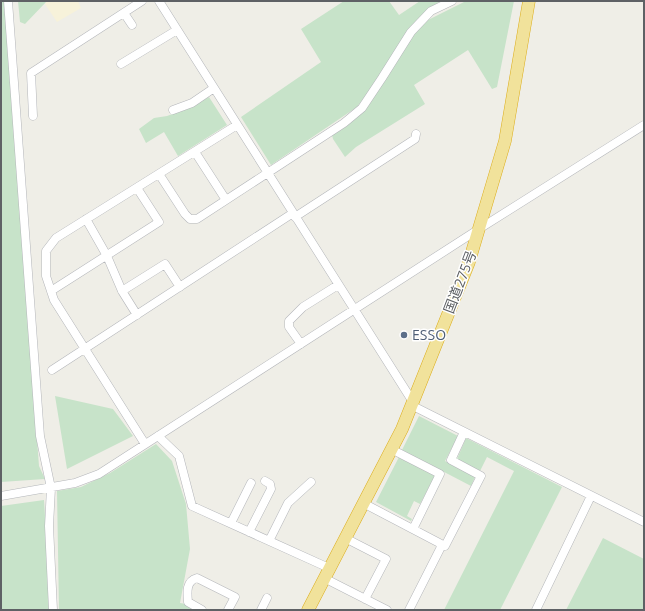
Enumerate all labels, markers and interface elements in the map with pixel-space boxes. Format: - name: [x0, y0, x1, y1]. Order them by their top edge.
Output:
- street label: 国道275号: [439, 248, 480, 316]
- place label: ESSO: [412, 325, 446, 344]
- marker: ESSO: [399, 330, 409, 340]

